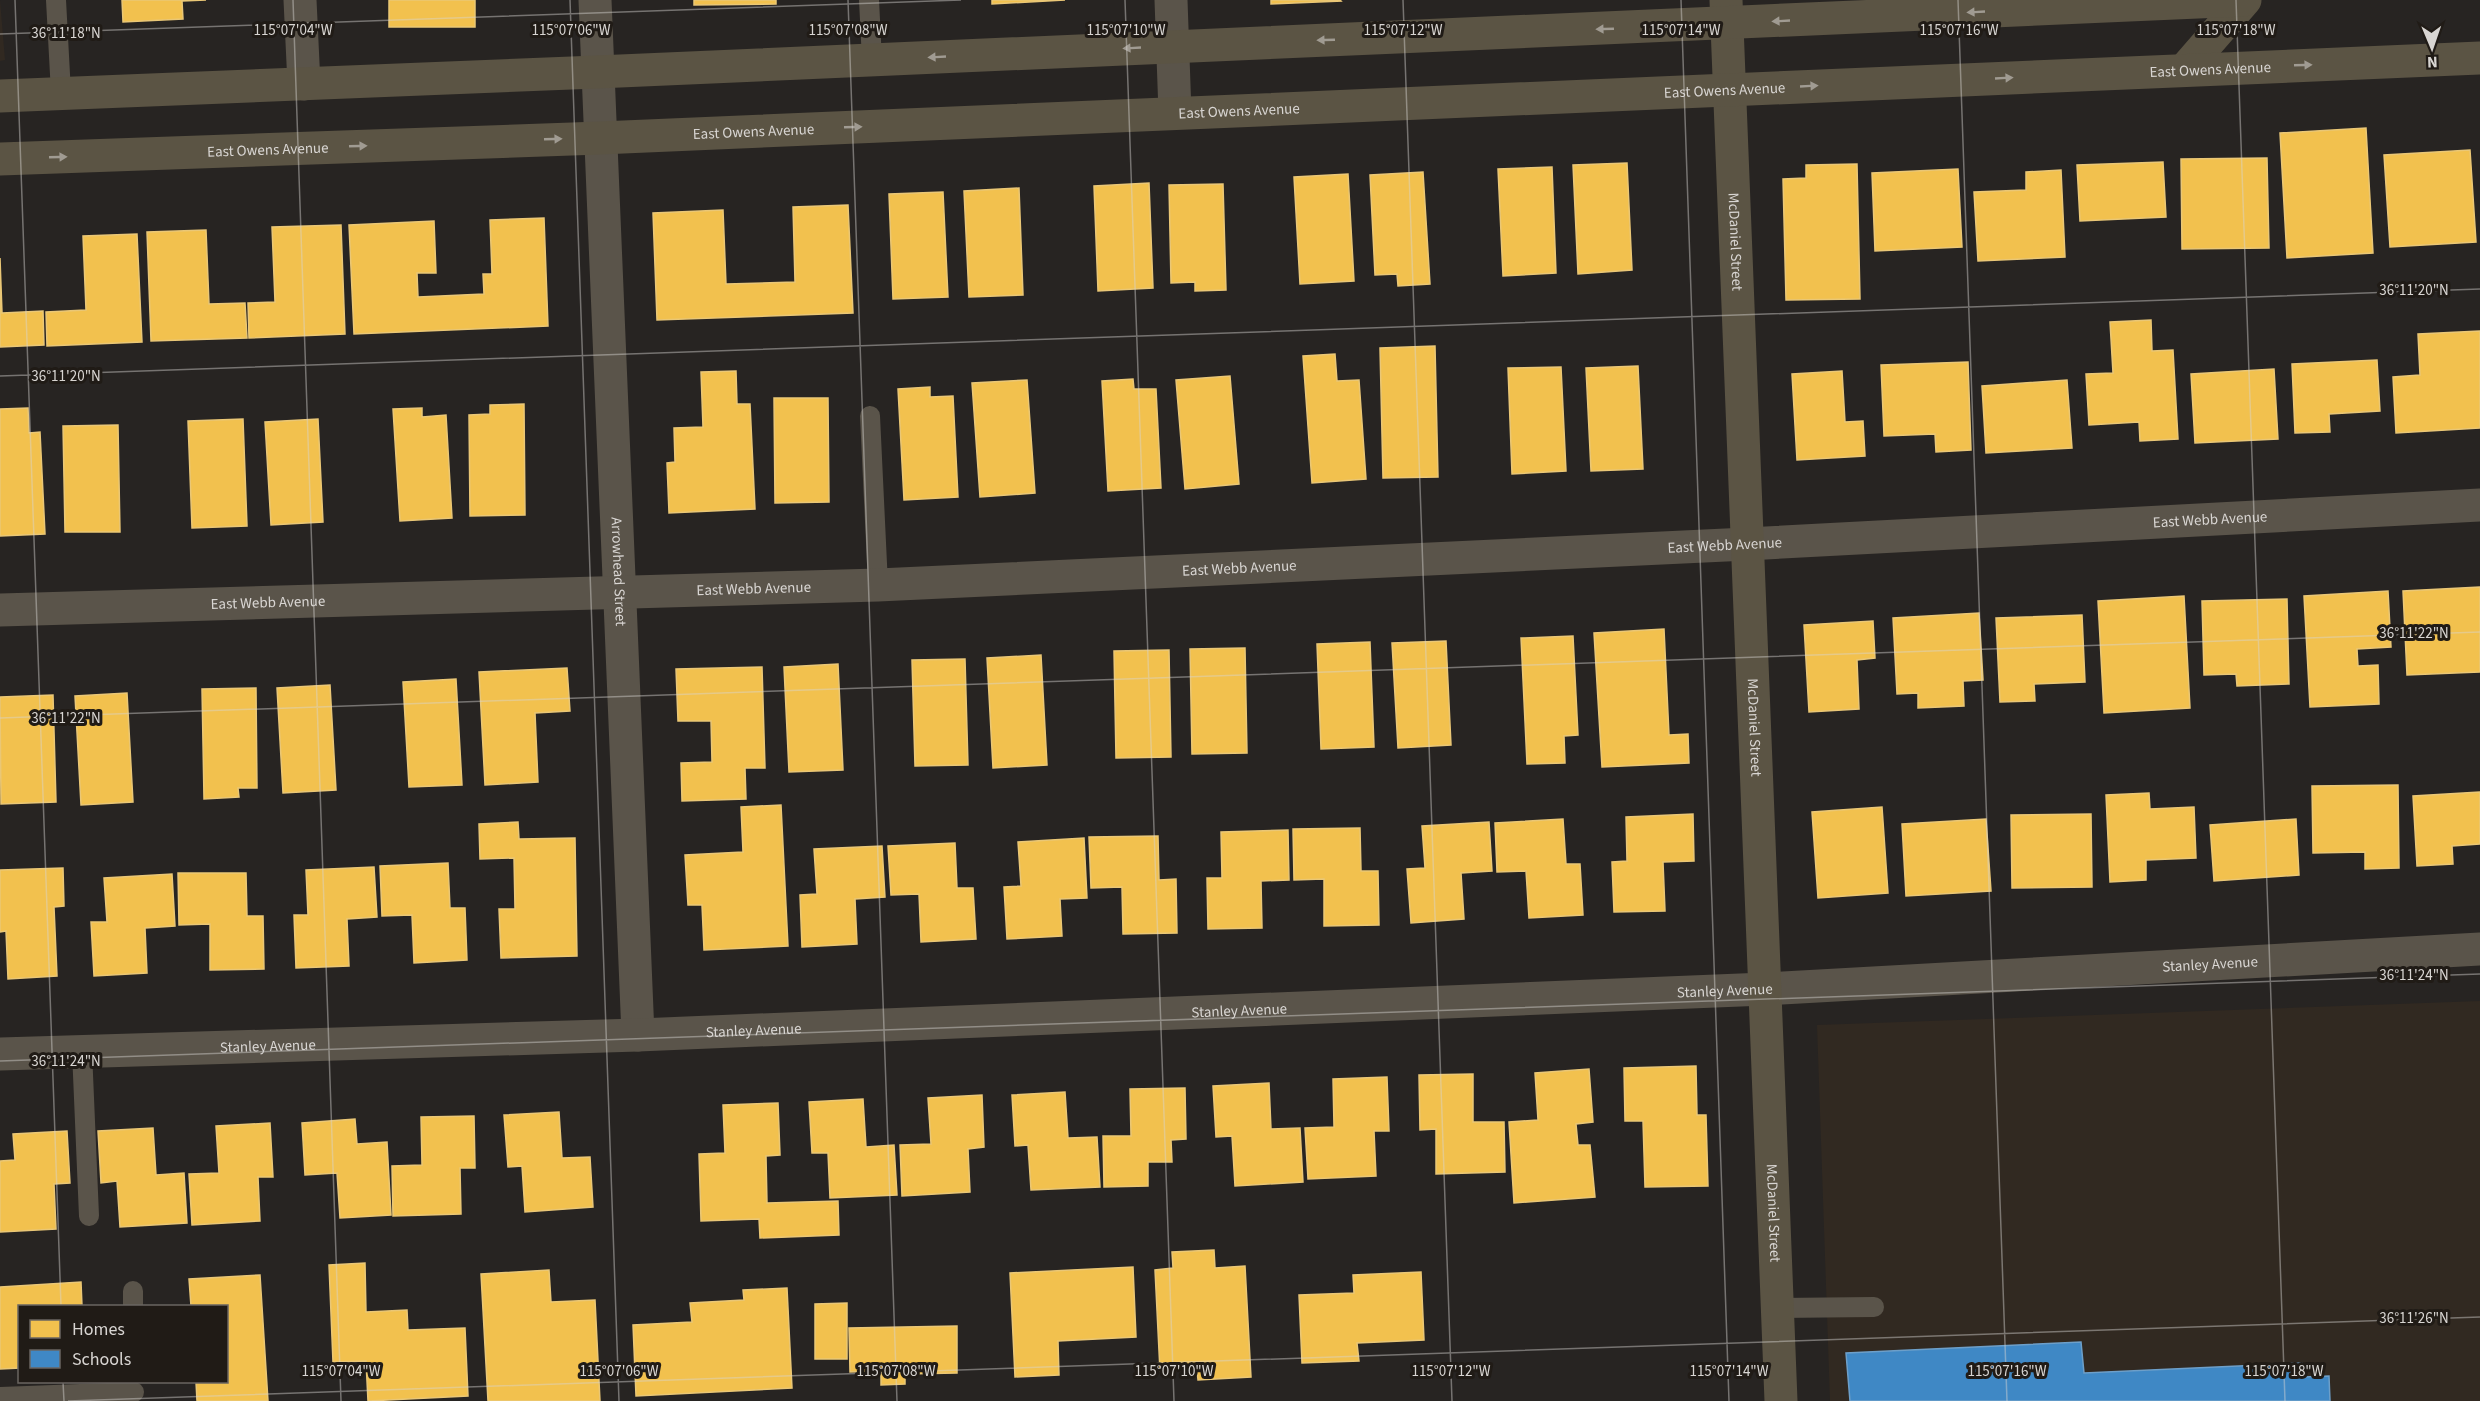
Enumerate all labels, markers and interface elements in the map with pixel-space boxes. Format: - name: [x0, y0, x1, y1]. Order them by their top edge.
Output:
- one-way arrow: [1967, 8, 1986, 17]
- one-way arrow: [1772, 17, 1791, 26]
- north arrow: [2402, 18, 2462, 78]
- text: 115°07'04"W: [253, 20, 333, 41]
- text: 115°07'06"W: [531, 20, 611, 41]
- text: 115°07'08"W: [808, 20, 888, 41]
- text: 115°07'10"W: [1086, 20, 1166, 41]
- text: 115°07'12"W: [1363, 20, 1443, 41]
- text: 115°07'14"W: [1641, 20, 1721, 41]
- text: 115°07'16"W: [1919, 20, 1999, 41]
- text: 115°07'18"W: [2196, 20, 2276, 41]
- text: 36°11'18"N: [31, 23, 101, 44]
- one-way arrow: [1596, 24, 1615, 33]
- one-way arrow: [1317, 35, 1336, 44]
- one-way arrow: [1122, 43, 1141, 52]
- text: N: [2427, 51, 2438, 73]
- one-way arrow: [927, 52, 946, 61]
- street label: East Owens Avenue: [2149, 57, 2271, 83]
- one-way arrow: [2294, 60, 2313, 69]
- one-way arrow: [1994, 73, 2013, 82]
- street label: East Owens Avenue: [1663, 78, 1786, 104]
- one-way arrow: [1799, 82, 1818, 91]
- street label: East Owens Avenue: [1178, 98, 1300, 124]
- street label: East Owens Avenue: [692, 119, 815, 145]
- one-way arrow: [843, 122, 862, 131]
- one-way arrow: [544, 135, 563, 144]
- street label: East Owens Avenue: [207, 138, 329, 163]
- one-way arrow: [349, 142, 368, 151]
- one-way arrow: [49, 152, 68, 162]
- street label: McDaniel Street: [1723, 192, 1747, 291]
- text: 36°11'20"N: [2379, 280, 2449, 301]
- text: 36°11'20"N: [31, 366, 101, 387]
- street label: East Webb Avenue: [2152, 506, 2268, 533]
- street label: Arrowhead Street: [605, 517, 631, 627]
- street label: East Webb Avenue: [1667, 532, 1783, 559]
- street label: East Webb Avenue: [1181, 555, 1297, 582]
- street label: East Webb Avenue: [696, 577, 811, 601]
- street label: East Webb Avenue: [210, 591, 326, 615]
- text: 36°11'22"N: [2379, 623, 2449, 644]
- street label: McDaniel Street: [1742, 678, 1766, 777]
- text: 36°11'22"N: [31, 708, 101, 729]
- street label: Stanley Avenue: [2162, 951, 2259, 978]
- text: 36°11'24"N: [2379, 965, 2449, 986]
- street label: Stanley Avenue: [1676, 979, 1773, 1004]
- street label: Stanley Avenue: [1191, 999, 1288, 1023]
- street label: Stanley Avenue: [705, 1018, 802, 1043]
- street label: Stanley Avenue: [220, 1035, 316, 1058]
- text: 36°11'24"N: [31, 1051, 101, 1072]
- street label: McDaniel Street: [1761, 1164, 1786, 1263]
- legend: [18, 1305, 228, 1383]
- text: 36°11'26"N: [2379, 1308, 2449, 1329]
- text: Homes: [72, 1317, 125, 1342]
- text: Schools: [72, 1347, 131, 1372]
- text: 115°07'04"W: [301, 1361, 381, 1382]
- text: 115°07'06"W: [579, 1361, 659, 1382]
- text: 115°07'08"W: [856, 1361, 936, 1382]
- text: 115°07'10"W: [1134, 1361, 1214, 1382]
- text: 115°07'12"W: [1411, 1361, 1491, 1382]
- text: 115°07'14"W: [1689, 1361, 1769, 1382]
- text: 115°07'16"W: [1967, 1361, 2047, 1382]
- text: 115°07'18"W: [2244, 1361, 2324, 1382]

